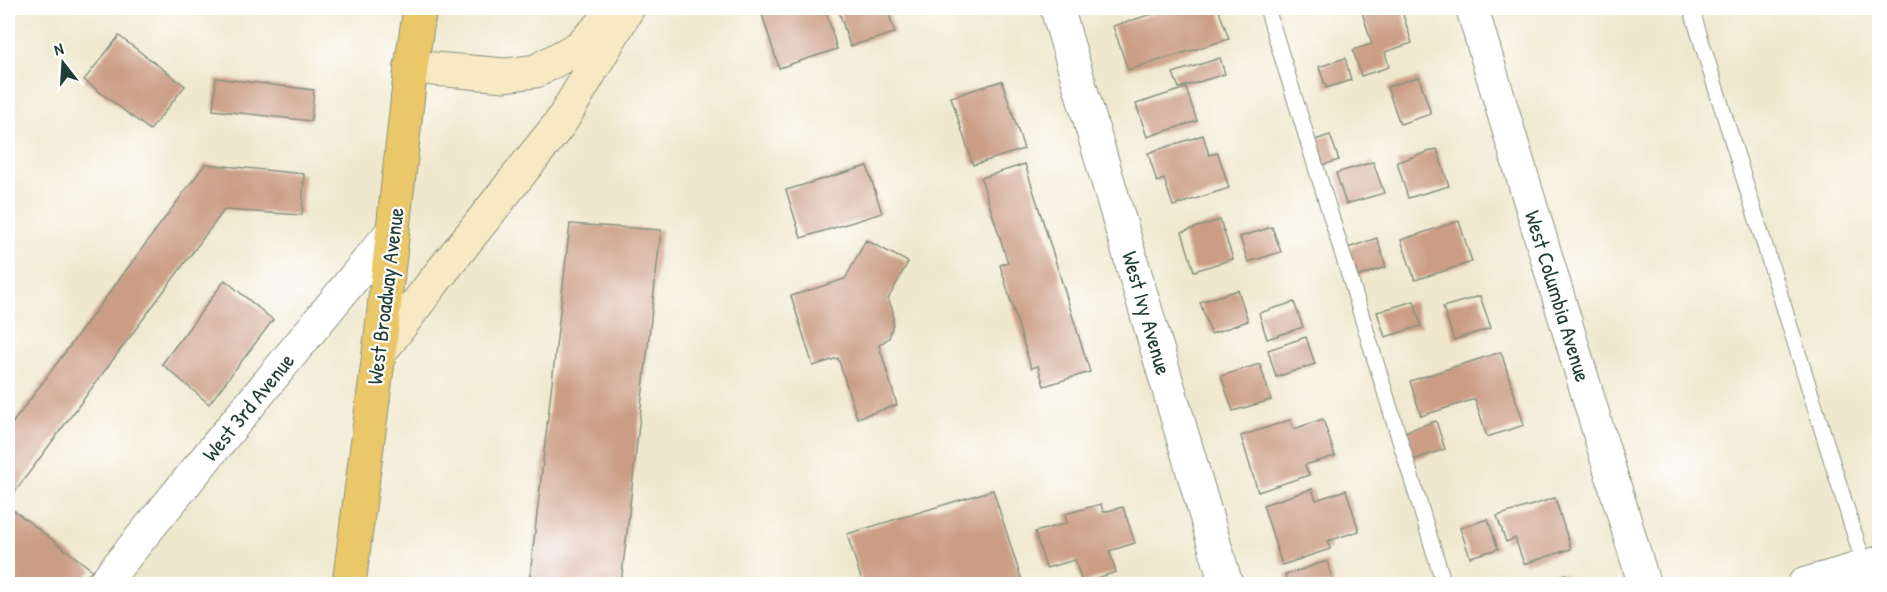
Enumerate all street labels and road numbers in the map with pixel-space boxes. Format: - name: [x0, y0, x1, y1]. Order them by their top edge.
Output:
- street label: West Broadway Avenue: [359, 206, 411, 386]
- street label: West Columbia Avenue: [1518, 207, 1598, 385]
- street label: West Ivy Avenue: [1115, 248, 1179, 379]
- street label: West 3rd Avenue: [195, 346, 301, 467]

